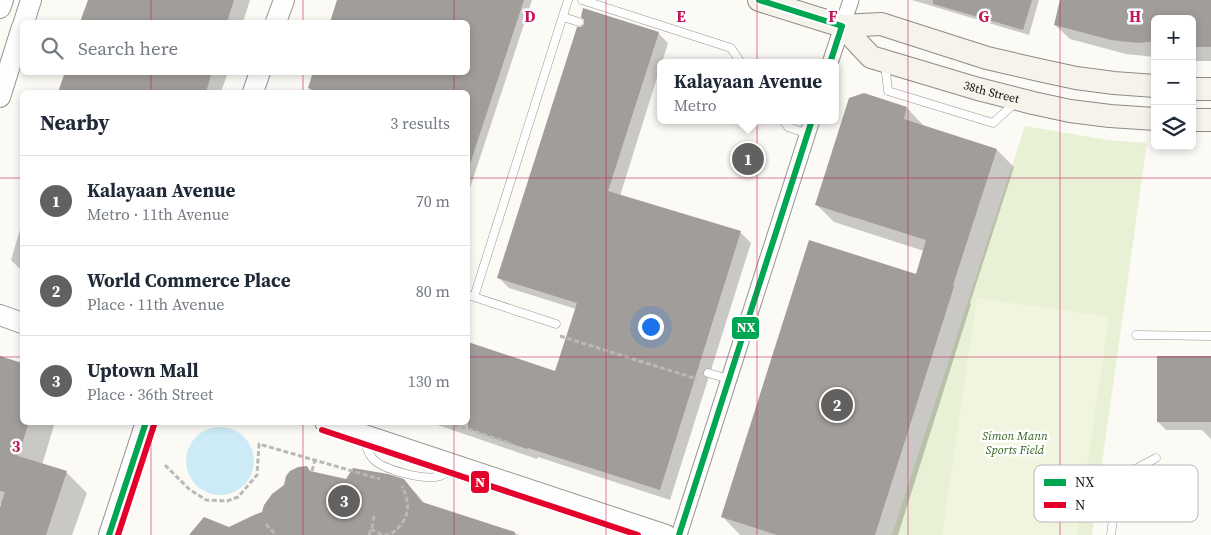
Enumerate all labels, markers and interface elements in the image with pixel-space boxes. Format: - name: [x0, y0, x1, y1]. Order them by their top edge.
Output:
- text: D: [524, 5, 536, 27]
- text: E: [676, 5, 686, 27]
- text: F: [828, 5, 838, 27]
- text: G: [979, 5, 990, 27]
- text: H: [1129, 5, 1141, 27]
- map controls: [1151, 15, 1196, 150]
- button: +: [1151, 15, 1196, 60]
- search box: [20, 20, 470, 75]
- icon: search: [38, 34, 66, 62]
- text: Search here: [78, 35, 178, 61]
- popup: [657, 59, 839, 124]
- button: −: [1151, 60, 1196, 105]
- text: Kalayaan Avenue: [674, 68, 822, 94]
- street label: 38th Street: [962, 77, 1021, 107]
- text: Metro: [674, 94, 717, 116]
- button: layers: [1151, 105, 1196, 150]
- text: Nearby: [40, 108, 110, 137]
- text: 3 results: [390, 112, 450, 134]
- pin: 1: [732, 140, 764, 178]
- text: Kalayaan Avenue: [87, 177, 235, 203]
- text: 1: [52, 190, 60, 212]
- text: 70 m: [416, 190, 450, 212]
- text: Metro · 11th Avenue: [87, 203, 229, 225]
- text: World Commerce Place: [87, 267, 291, 293]
- text: 2: [52, 280, 60, 302]
- text: 80 m: [416, 280, 450, 302]
- text: Place · 11th Avenue: [87, 293, 224, 315]
- your location: [638, 314, 664, 340]
- line badge: NX: [731, 316, 760, 340]
- text: NX: [736, 317, 756, 337]
- text: Uptown Mall: [87, 357, 199, 383]
- text: 3: [52, 370, 60, 392]
- text: 130 m: [408, 370, 450, 392]
- text: Place · 36th Street: [87, 383, 213, 405]
- pin: 2: [821, 386, 853, 424]
- park label: Simon Mann Sports Field: [982, 428, 1048, 458]
- text: 3: [12, 435, 21, 457]
- legend: [1034, 465, 1198, 522]
- line badge: N: [470, 470, 490, 494]
- text: N: [475, 472, 485, 492]
- text: NX: [1075, 472, 1094, 492]
- pin: 3: [328, 482, 360, 520]
- text: N: [1075, 495, 1085, 515]

